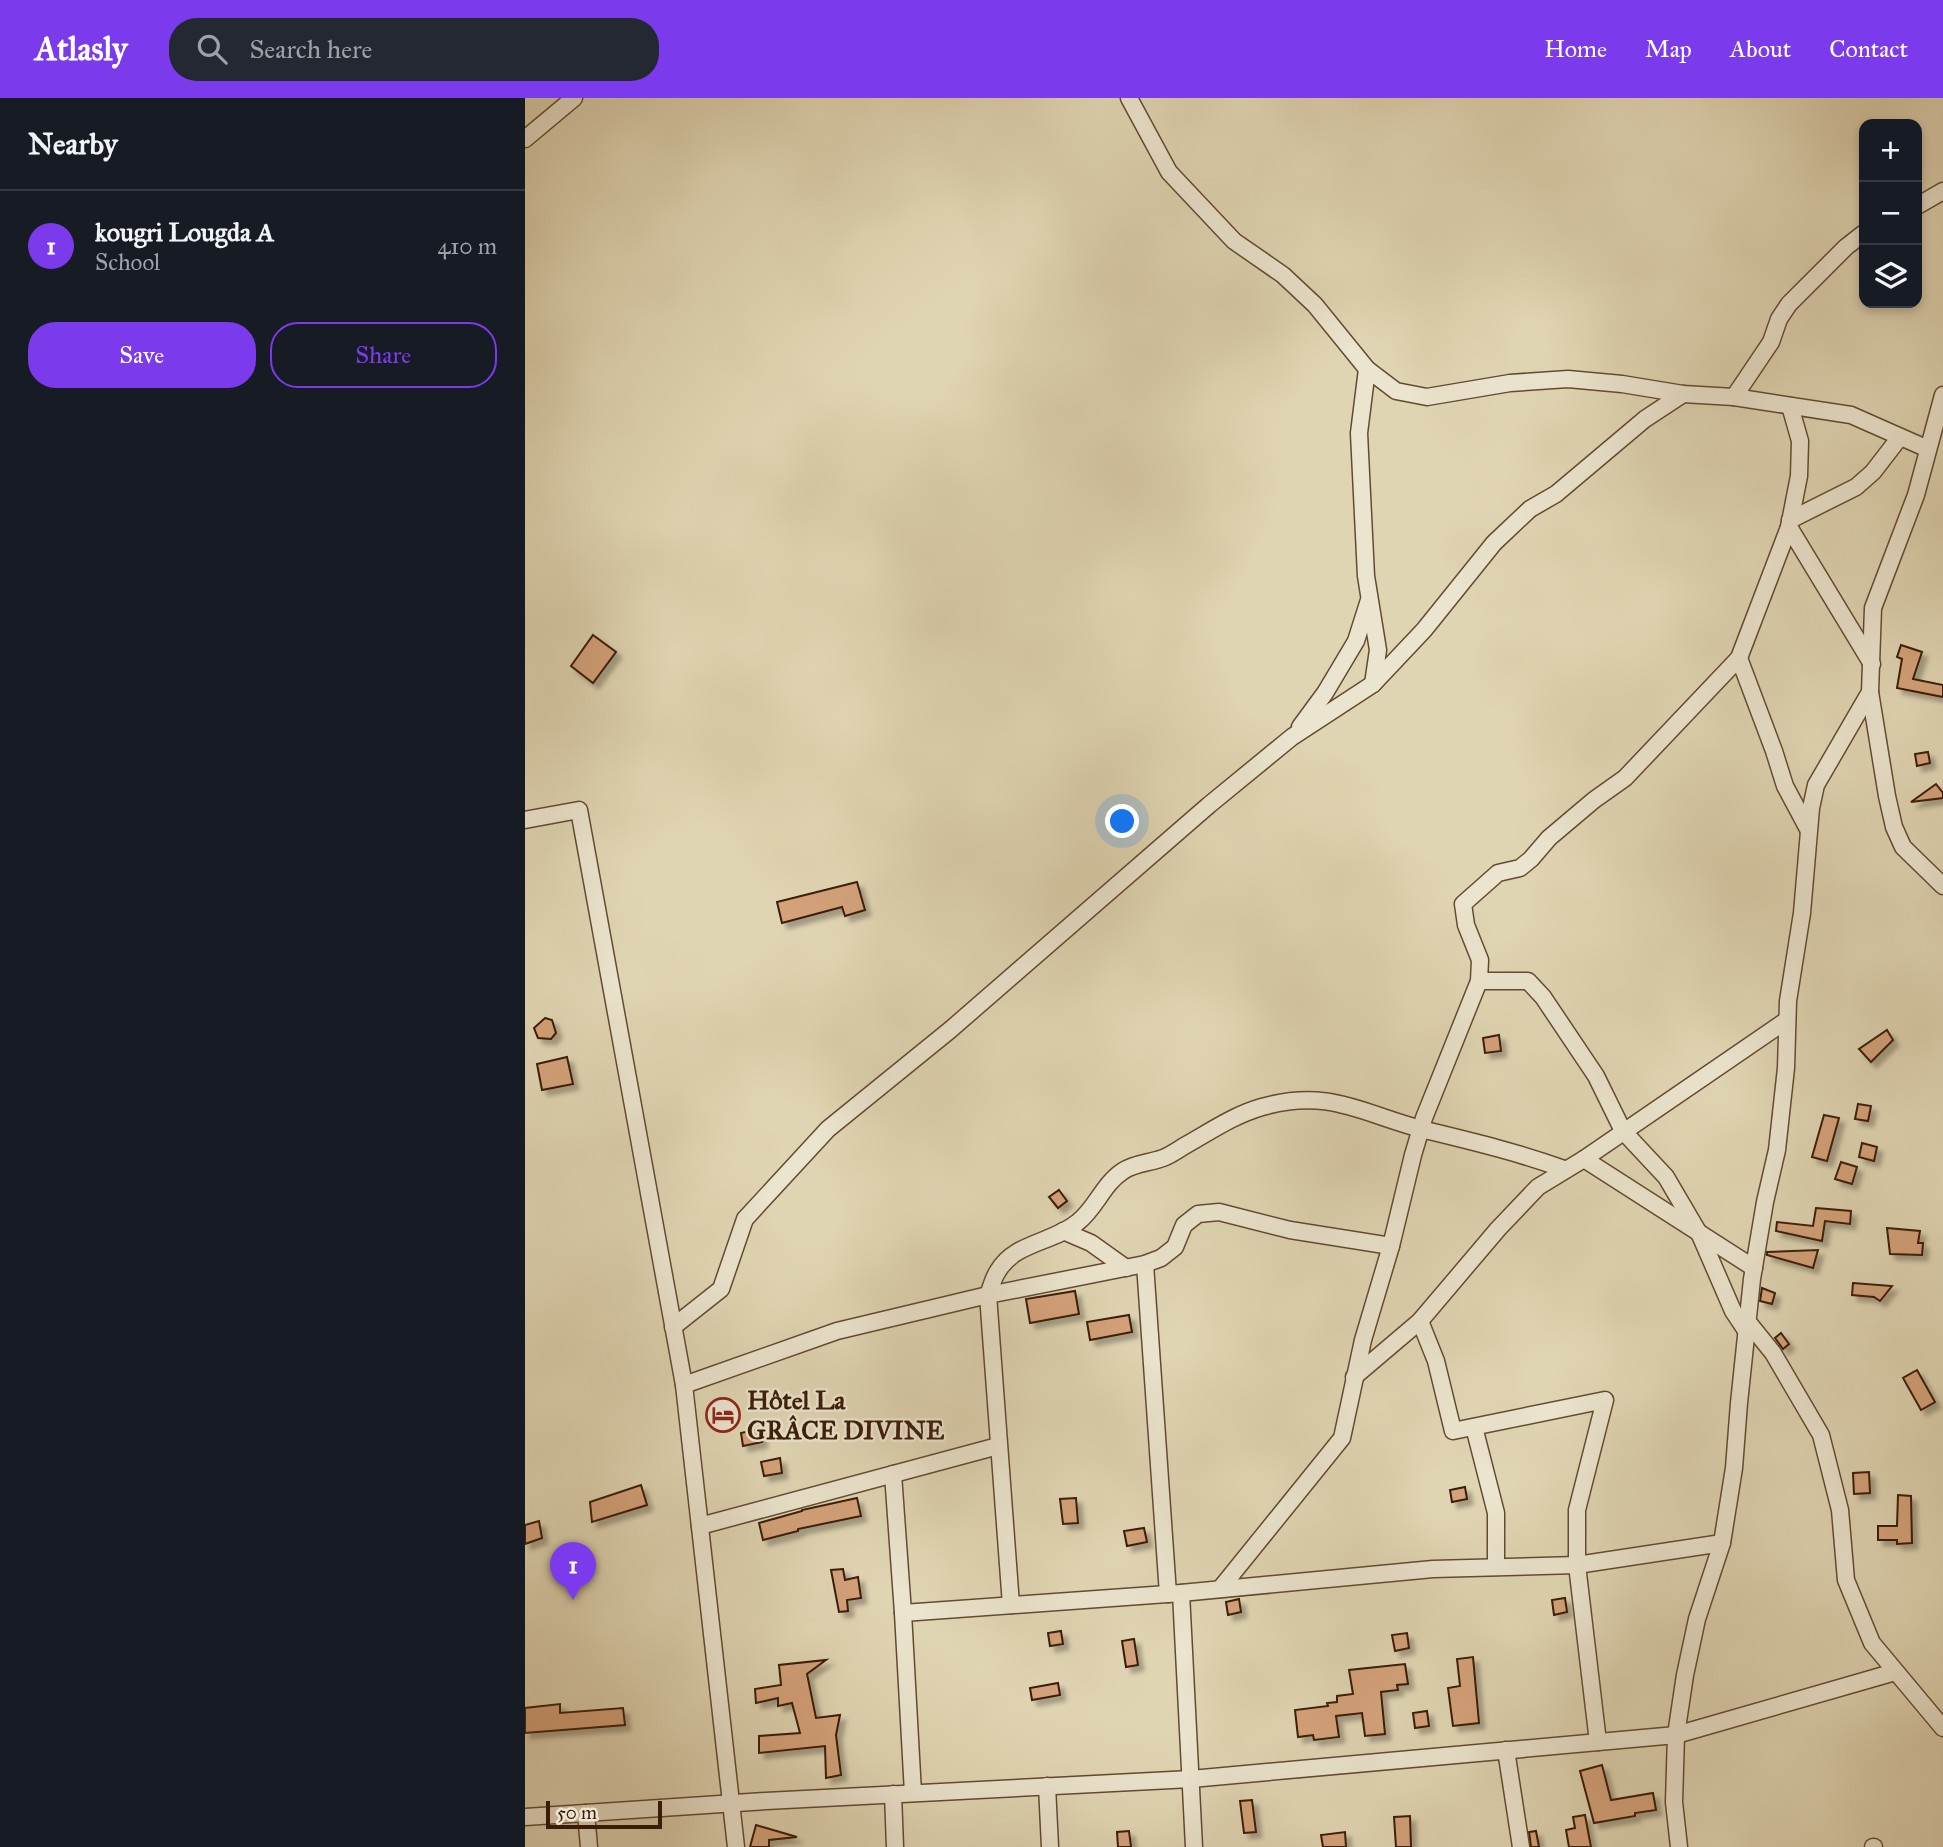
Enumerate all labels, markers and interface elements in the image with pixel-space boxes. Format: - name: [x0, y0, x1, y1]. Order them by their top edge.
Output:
- search box: [169, 18, 659, 81]
- text: Atlasly: [35, 29, 127, 69]
- icon: search: [193, 30, 231, 68]
- text: Search here: [249, 33, 372, 65]
- text: Home: [1544, 34, 1607, 64]
- text: Map: [1645, 34, 1692, 64]
- text: About: [1730, 34, 1791, 64]
- text: Contact: [1829, 34, 1908, 64]
- map controls: [1859, 119, 1922, 308]
- button: +: [1859, 119, 1922, 182]
- text: Nearby: [28, 126, 118, 162]
- button: −: [1859, 182, 1922, 245]
- text: kougri Lougda A: [95, 216, 274, 248]
- text: 1: [46, 232, 56, 260]
- text: 410 m: [438, 232, 497, 260]
- button: layers: [1859, 245, 1922, 308]
- text: School: [95, 248, 160, 276]
- button: Save: [28, 322, 256, 388]
- button: Share: [270, 322, 497, 388]
- your location: [1105, 804, 1139, 838]
- place label: Hôtel La GRÂCE DIVINE: [747, 1384, 945, 1446]
- hotel icon: Hôtel La GRÂCE DIVINE: [704, 1396, 742, 1434]
- pin: 1: [550, 1542, 596, 1600]
- scale bar: [546, 1798, 661, 1830]
- text: 50 m: [557, 1801, 597, 1824]

